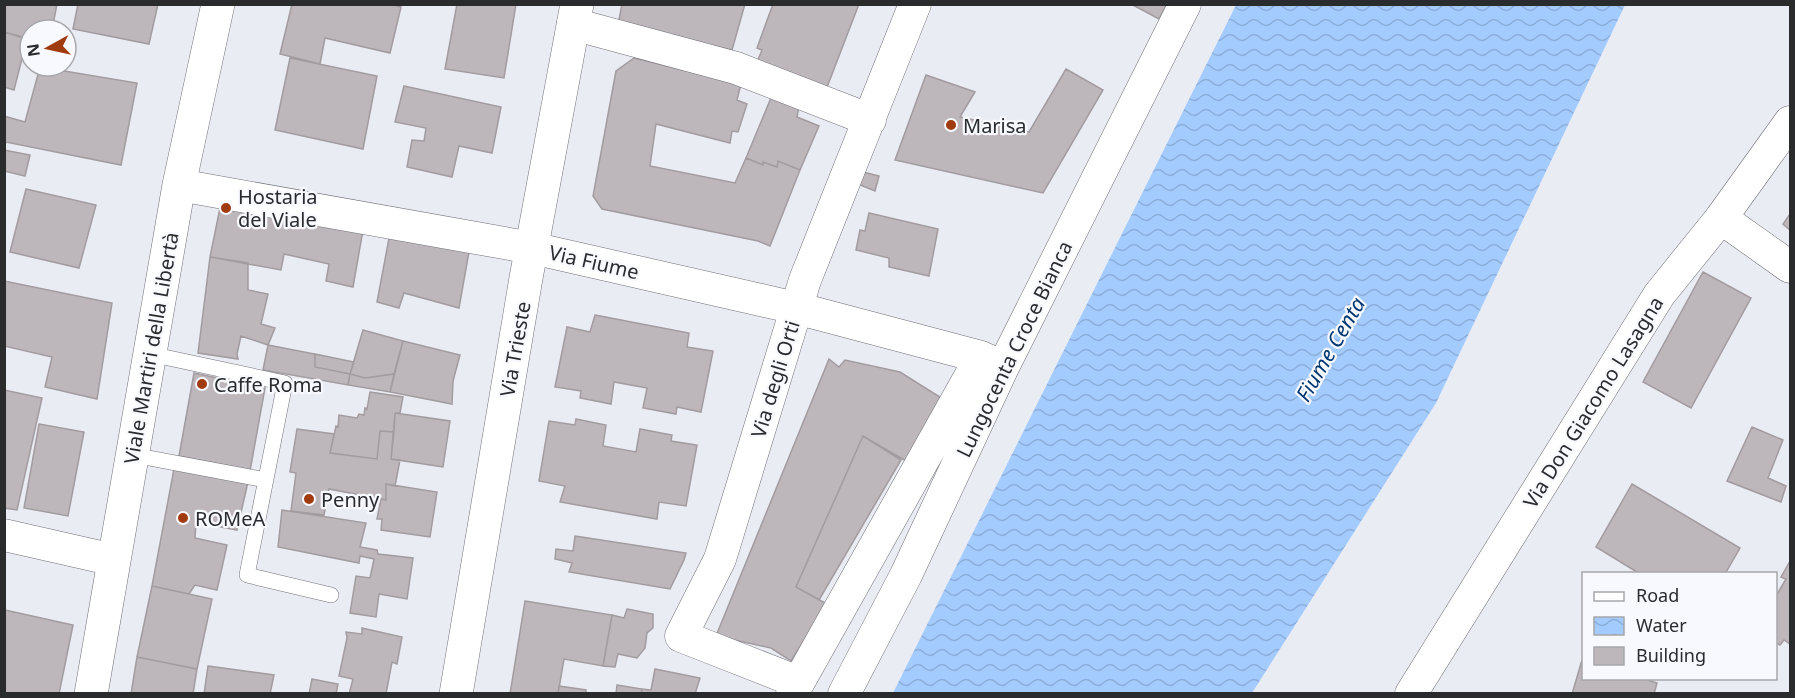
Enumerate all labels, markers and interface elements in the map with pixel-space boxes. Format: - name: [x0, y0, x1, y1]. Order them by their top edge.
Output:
- north arrow: [18, 18, 78, 78]
- text: N: [21, 42, 45, 58]
- place label: Marisa: [963, 112, 1027, 139]
- marker: Marisa: [944, 118, 958, 132]
- place label: Hostaria del Viale: [238, 183, 318, 233]
- marker: Hostaria del Viale: [219, 201, 233, 215]
- street label: Viale Martiri della Libertà: [117, 230, 185, 466]
- street label: Lungocenta Croce Bianca: [950, 236, 1078, 462]
- street label: Via Fiume: [546, 239, 642, 285]
- street label: Via Don Giacomo Lasagna: [1517, 291, 1669, 513]
- water label: Fiume Centa: [1289, 292, 1371, 406]
- street label: Via Trieste: [493, 299, 537, 399]
- street label: Via degli Orti: [744, 317, 806, 441]
- place label: Caffe Roma: [214, 371, 323, 398]
- marker: Caffe Roma: [195, 377, 209, 391]
- place label: Penny: [321, 486, 380, 513]
- marker: Penny: [302, 492, 316, 506]
- place label: ROMeA: [195, 505, 265, 532]
- marker: ROMeA: [176, 511, 190, 525]
- legend: [1582, 572, 1777, 680]
- text: Road: [1636, 583, 1679, 607]
- text: Water: [1636, 613, 1687, 637]
- text: Building: [1636, 643, 1706, 667]

